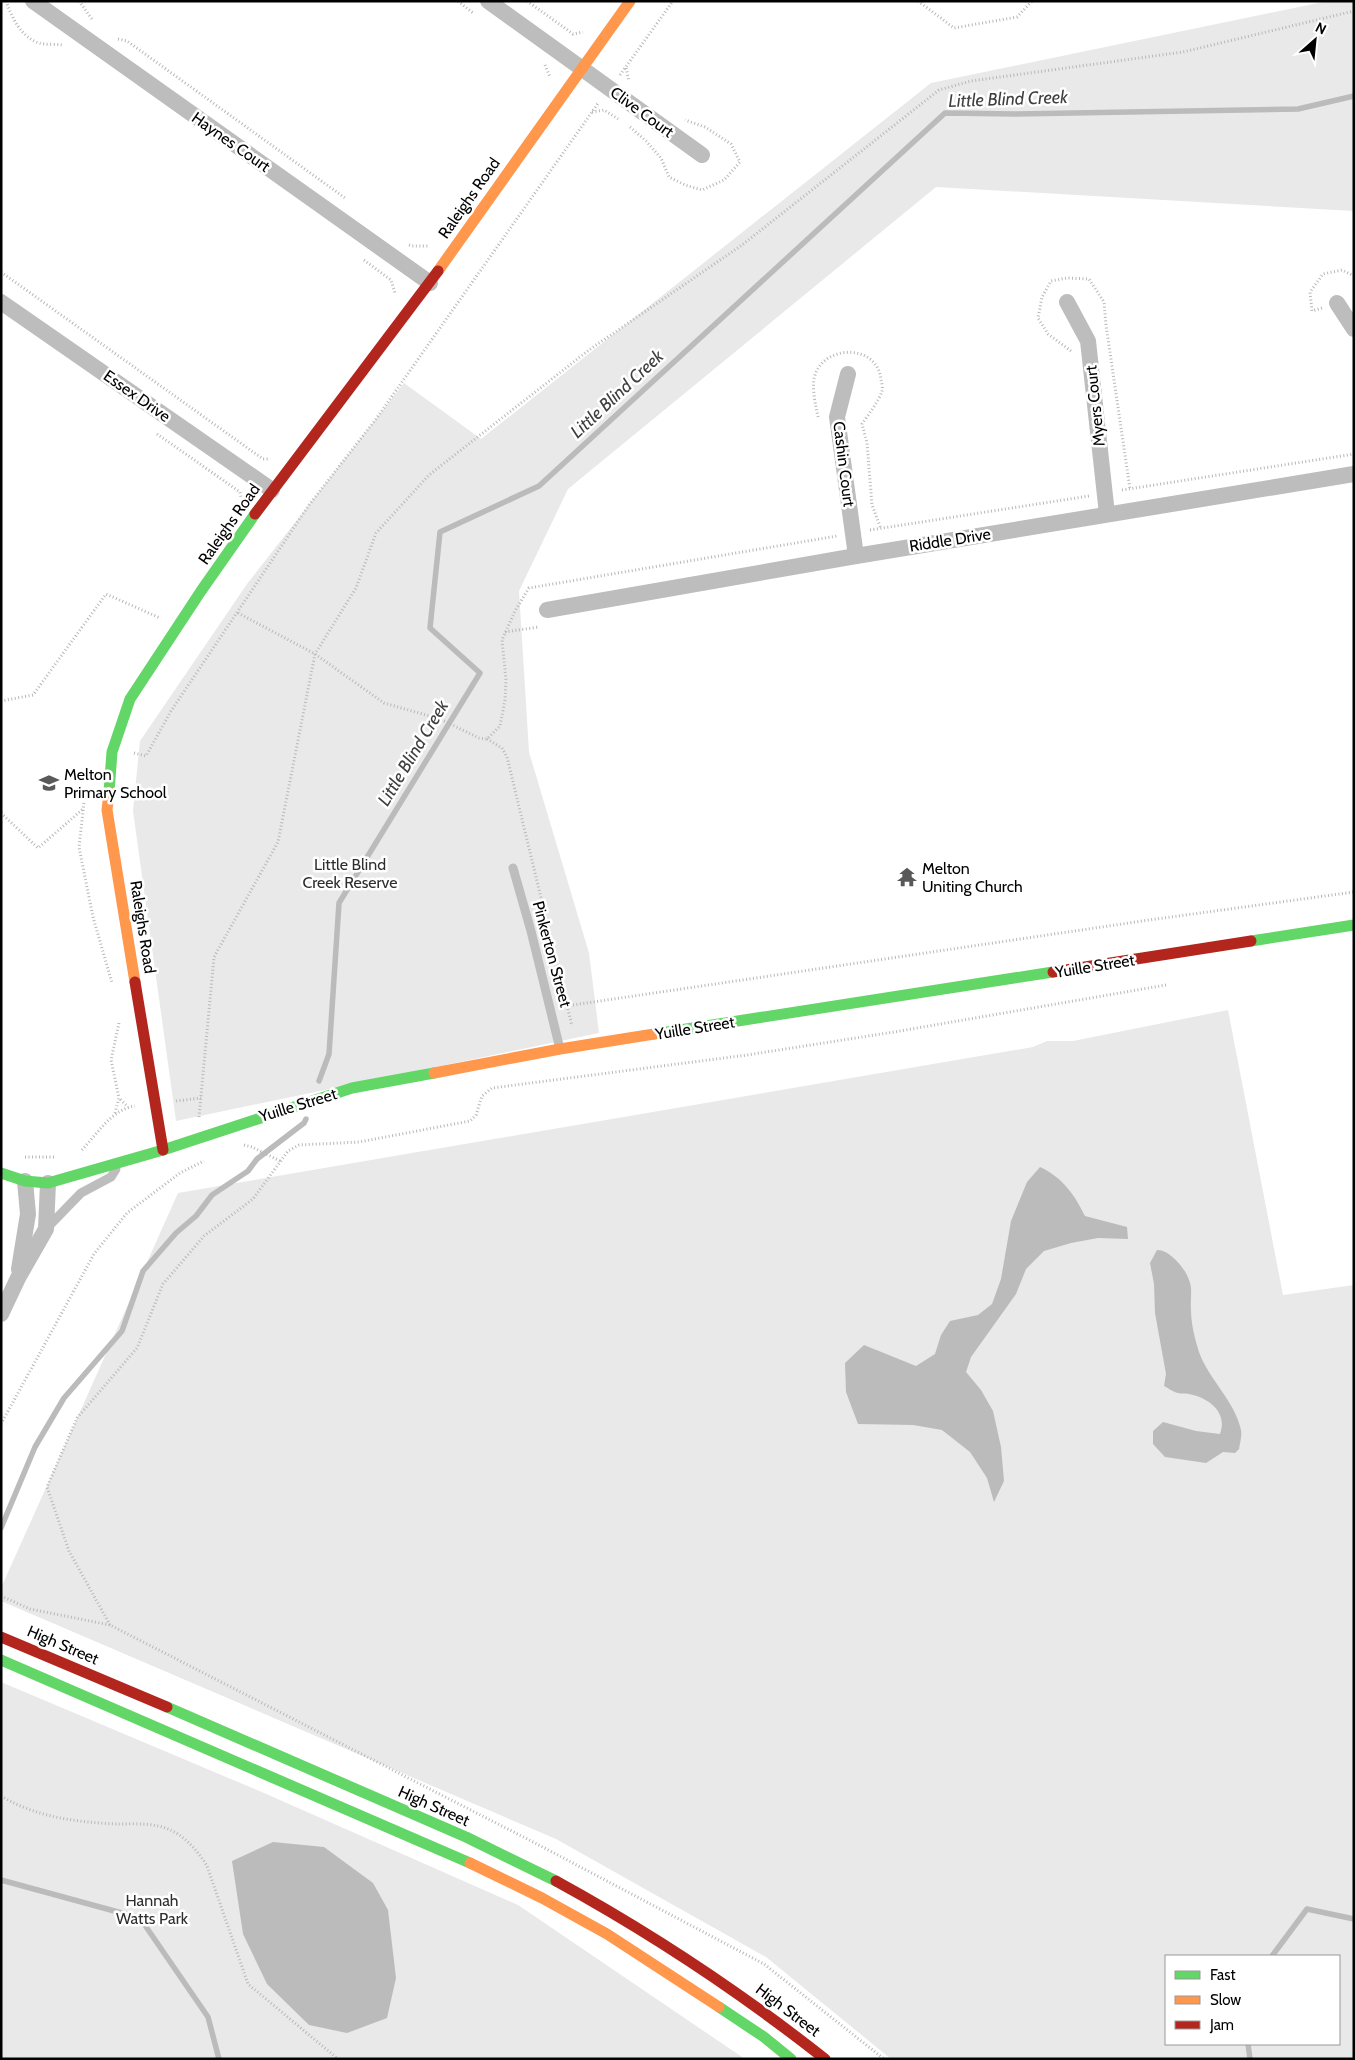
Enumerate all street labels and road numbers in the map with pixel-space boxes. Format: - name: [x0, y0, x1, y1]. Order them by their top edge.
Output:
- street label: Clive Court: [607, 83, 678, 142]
- street label: Haynes Court: [188, 108, 274, 176]
- street label: Raleighs Road: [434, 154, 504, 242]
- street label: Myers Court: [1081, 364, 1109, 447]
- street label: Essex Drive: [100, 366, 174, 426]
- street label: Cashin Court: [829, 420, 859, 508]
- street label: Raleighs Road: [194, 480, 264, 568]
- street label: Riddle Drive: [908, 524, 992, 556]
- street label: Raleighs Road: [126, 879, 160, 975]
- street label: Pinkerton Street: [529, 899, 575, 1010]
- street label: Yuille Street: [1053, 950, 1137, 982]
- street label: Yuille Street: [653, 1012, 737, 1044]
- street label: Yuille Street: [256, 1084, 340, 1126]
- street label: High Street: [24, 1621, 102, 1669]
- street label: High Street: [395, 1782, 473, 1830]
- street label: High Street: [752, 1980, 825, 2041]

